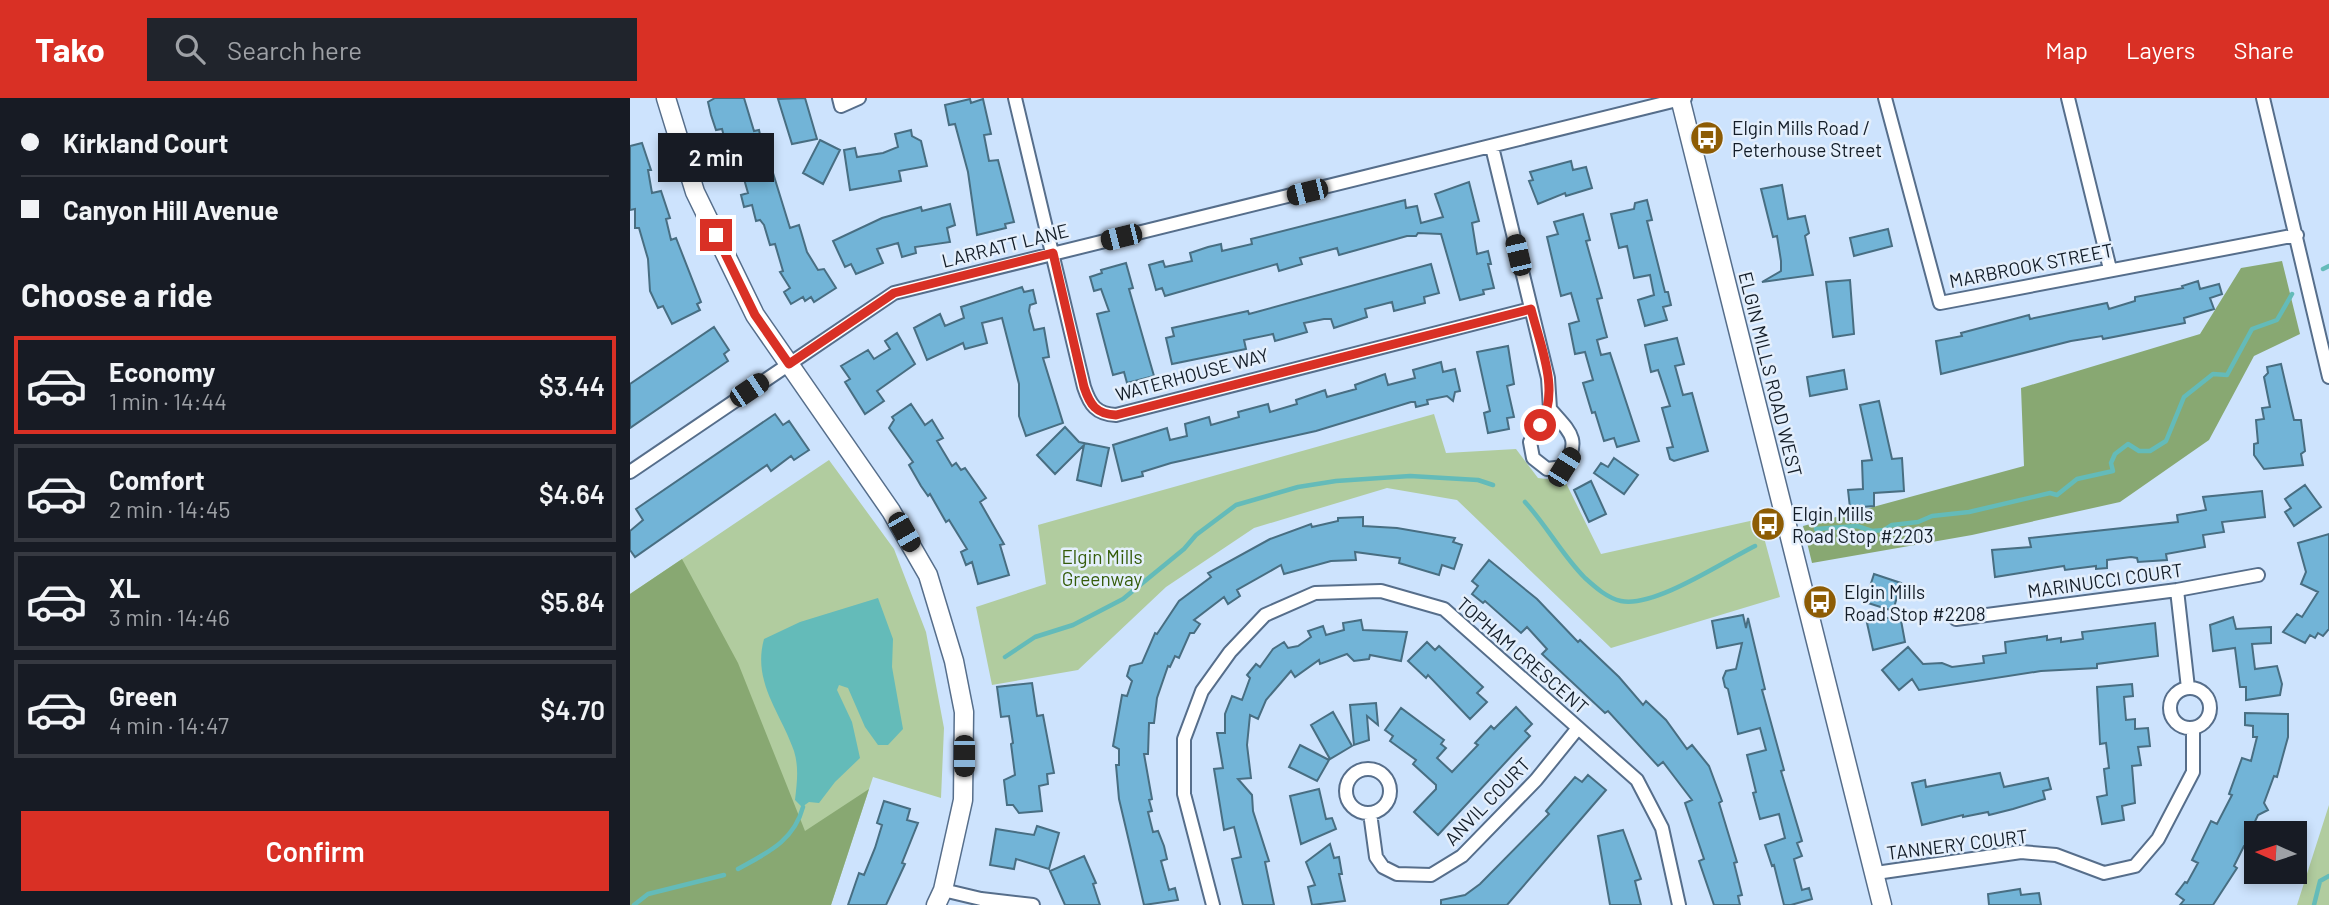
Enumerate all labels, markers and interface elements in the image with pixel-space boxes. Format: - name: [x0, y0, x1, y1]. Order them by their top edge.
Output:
- search box: [147, 18, 637, 81]
- text: Tako: [35, 29, 105, 69]
- icon: search: [171, 30, 209, 68]
- text: Search here: [227, 34, 362, 65]
- text: Map: [2045, 35, 2088, 64]
- text: Layers: [2126, 35, 2195, 64]
- text: Share: [2233, 35, 2294, 64]
- place label: Elgin Mills Road / Peterhouse Street: [1732, 116, 1882, 161]
- bus stop icon: Elgin Mills Road / Peterhouse Street: [1688, 119, 1726, 157]
- text: Kirkland Court: [63, 127, 228, 158]
- callout: 2 min: [658, 134, 774, 183]
- text: 2 min: [689, 143, 743, 171]
- car: [1285, 177, 1330, 207]
- text: Canyon Hill Avenue: [63, 194, 279, 225]
- street label: LARRATT LANE: [939, 218, 1071, 272]
- route end: [700, 219, 732, 251]
- car: [1099, 222, 1144, 252]
- car: [1504, 232, 1533, 278]
- street label: MARBROOK STREET: [1947, 238, 2115, 292]
- street label: ELGIN MILLS ROAD WEST: [1734, 269, 1808, 479]
- text: Choose a ride: [21, 275, 213, 313]
- street label: WATERHOUSE WAY: [1113, 342, 1271, 406]
- icon: car: [25, 354, 88, 417]
- text: Economy: [109, 356, 215, 387]
- text: $3.44: [539, 370, 605, 401]
- car: [726, 370, 773, 410]
- text: 1 min · 14:44: [109, 387, 227, 415]
- route start: [1524, 409, 1556, 441]
- car: [1544, 444, 1585, 490]
- icon: car: [25, 462, 88, 525]
- text: Comfort: [109, 464, 205, 495]
- text: $4.64: [539, 478, 605, 509]
- text: 2 min · 14:45: [109, 495, 230, 523]
- place label: Elgin Mills Road Stop #2203: [1792, 502, 1934, 547]
- bus stop icon: Elgin Mills Road Stop #2203: [1749, 505, 1787, 543]
- car: [885, 509, 924, 555]
- park label: Elgin Mills Greenway: [1061, 545, 1143, 590]
- street label: MARINUCCI COURT: [2026, 558, 2184, 602]
- icon: car: [25, 570, 88, 633]
- text: XL: [109, 572, 140, 603]
- place label: Elgin Mills Road Stop #2208: [1844, 580, 1986, 625]
- bus stop icon: Elgin Mills Road Stop #2208: [1801, 583, 1839, 621]
- text: $5.84: [540, 586, 605, 617]
- street label: TOPHAM CRESCENT: [1452, 592, 1594, 718]
- text: 3 min · 14:46: [109, 603, 230, 631]
- icon: car: [25, 678, 88, 741]
- text: Green: [109, 680, 177, 711]
- text: $4.70: [540, 694, 605, 725]
- text: 4 min · 14:47: [109, 711, 229, 739]
- car: [954, 735, 975, 777]
- street label: ANVIL COURT: [1439, 752, 1535, 850]
- button: Confirm: [21, 811, 609, 891]
- north arrow: [2244, 821, 2306, 884]
- map controls: [2244, 821, 2307, 884]
- street label: TANNERY COURT: [1885, 824, 2029, 864]

